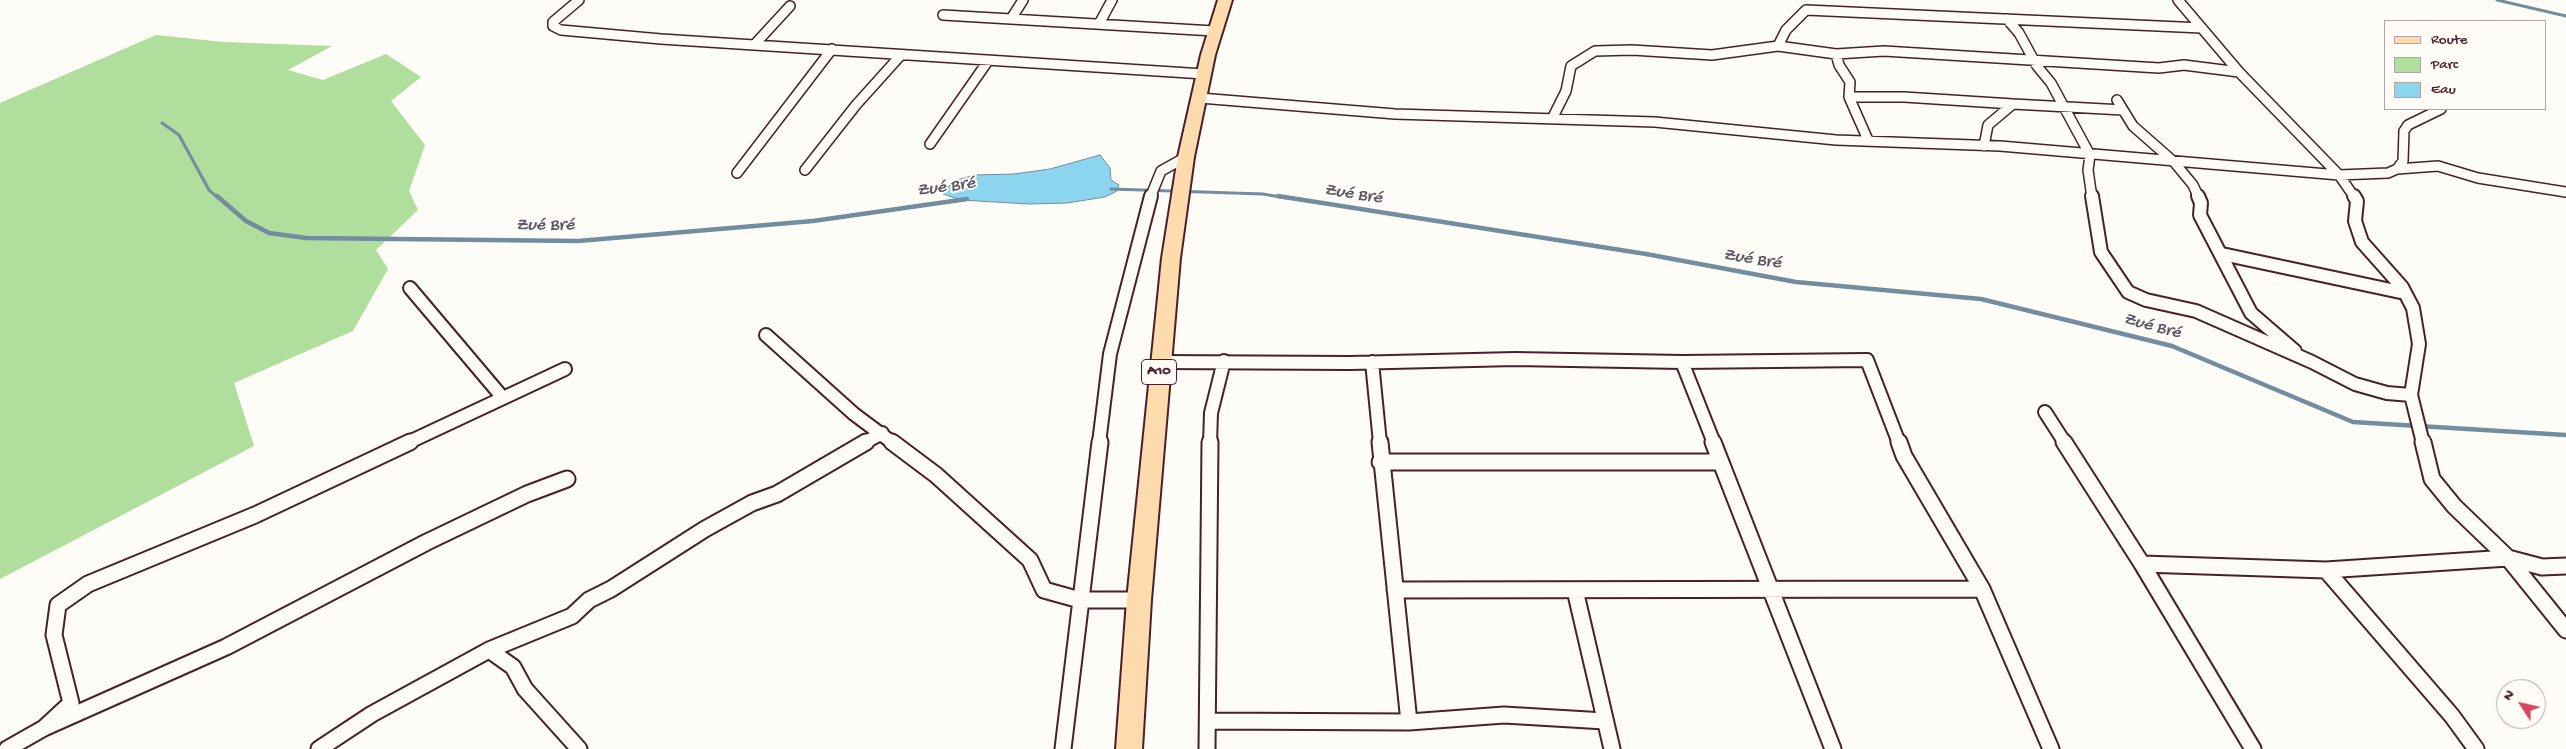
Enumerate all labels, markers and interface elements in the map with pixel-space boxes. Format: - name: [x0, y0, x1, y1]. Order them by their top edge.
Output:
- legend: [2384, 20, 2546, 110]
- text: Route: [2431, 31, 2468, 49]
- text: Parc: [2431, 56, 2458, 74]
- text: Eau: [2431, 81, 2456, 99]
- water label: Zué Bré: [916, 173, 976, 203]
- water label: Zué Bré: [1322, 180, 1384, 210]
- water label: Zué Bré: [516, 215, 574, 237]
- water label: Zué Bré: [1721, 245, 1783, 275]
- water label: Zué Bré: [2121, 309, 2183, 345]
- road number: A10: [1142, 360, 1176, 384]
- north arrow: [2496, 679, 2546, 729]
- text: N: [2500, 687, 2519, 704]

